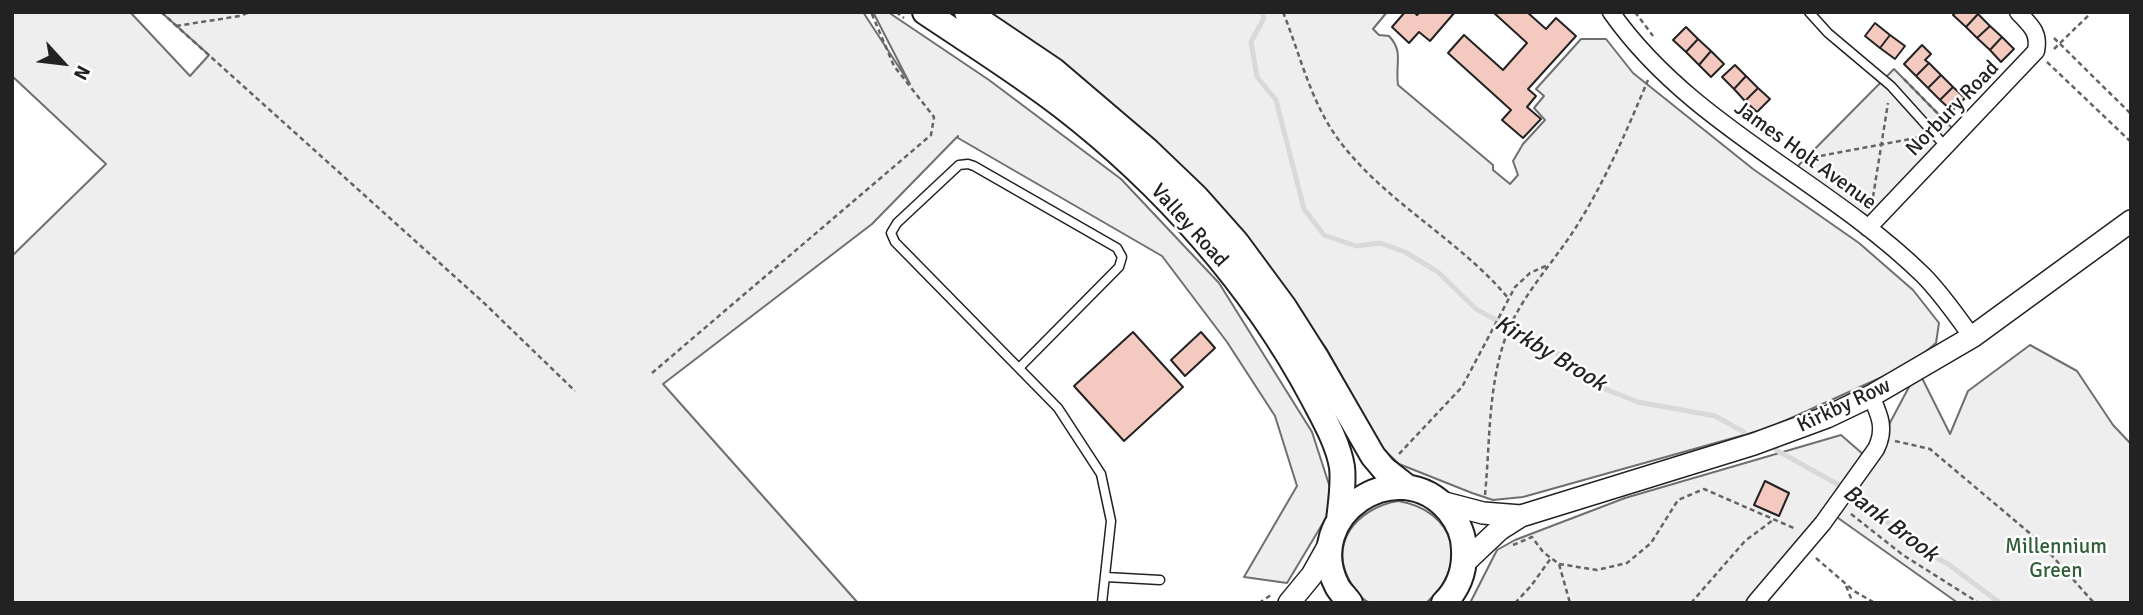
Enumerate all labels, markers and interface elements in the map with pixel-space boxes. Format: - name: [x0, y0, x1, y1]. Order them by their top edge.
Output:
- north arrow: [28, 28, 98, 98]
- street label: Norbury Road: [1901, 56, 2005, 162]
- text: N: [68, 61, 95, 84]
- street label: James Holt Avenue: [1729, 96, 1881, 216]
- street label: Valley Road: [1145, 179, 1233, 273]
- water label: Kirkby Brook: [1489, 310, 1611, 398]
- street label: Kirkby Row: [1793, 373, 1895, 439]
- water label: Bank Brook: [1837, 479, 1943, 569]
- park label: Millennium Green: [2005, 534, 2107, 584]

